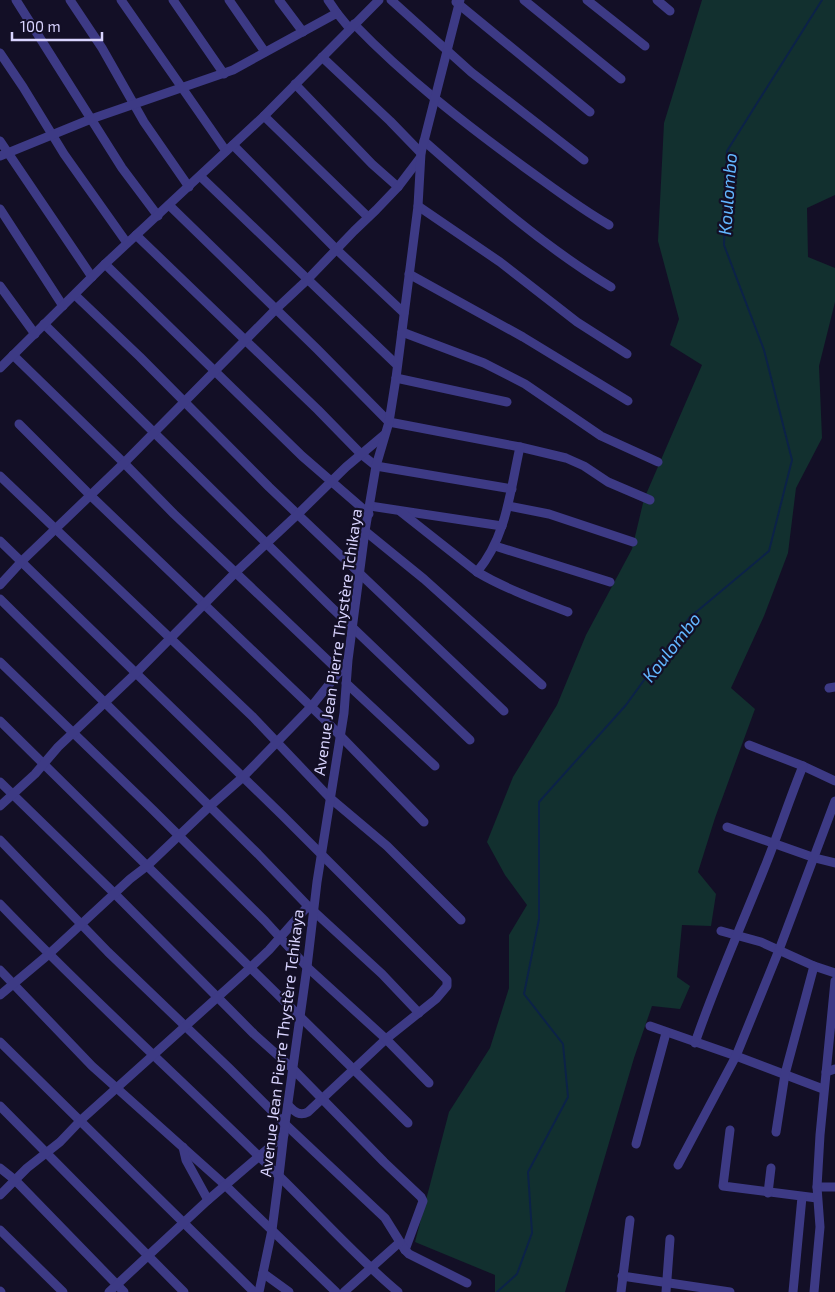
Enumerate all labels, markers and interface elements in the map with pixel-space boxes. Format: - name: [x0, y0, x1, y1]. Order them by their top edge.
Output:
- scale bar: [12, 10, 102, 42]
- text: 100 m: [20, 17, 61, 35]
- water label: Koulombo: [713, 152, 741, 236]
- street label: Avenue Jean Pierre Thystère Tchikaya: [309, 507, 365, 777]
- water label: Koulombo: [637, 608, 705, 686]
- street label: Avenue Jean Pierre Thystère Tchikaya: [255, 908, 307, 1178]

